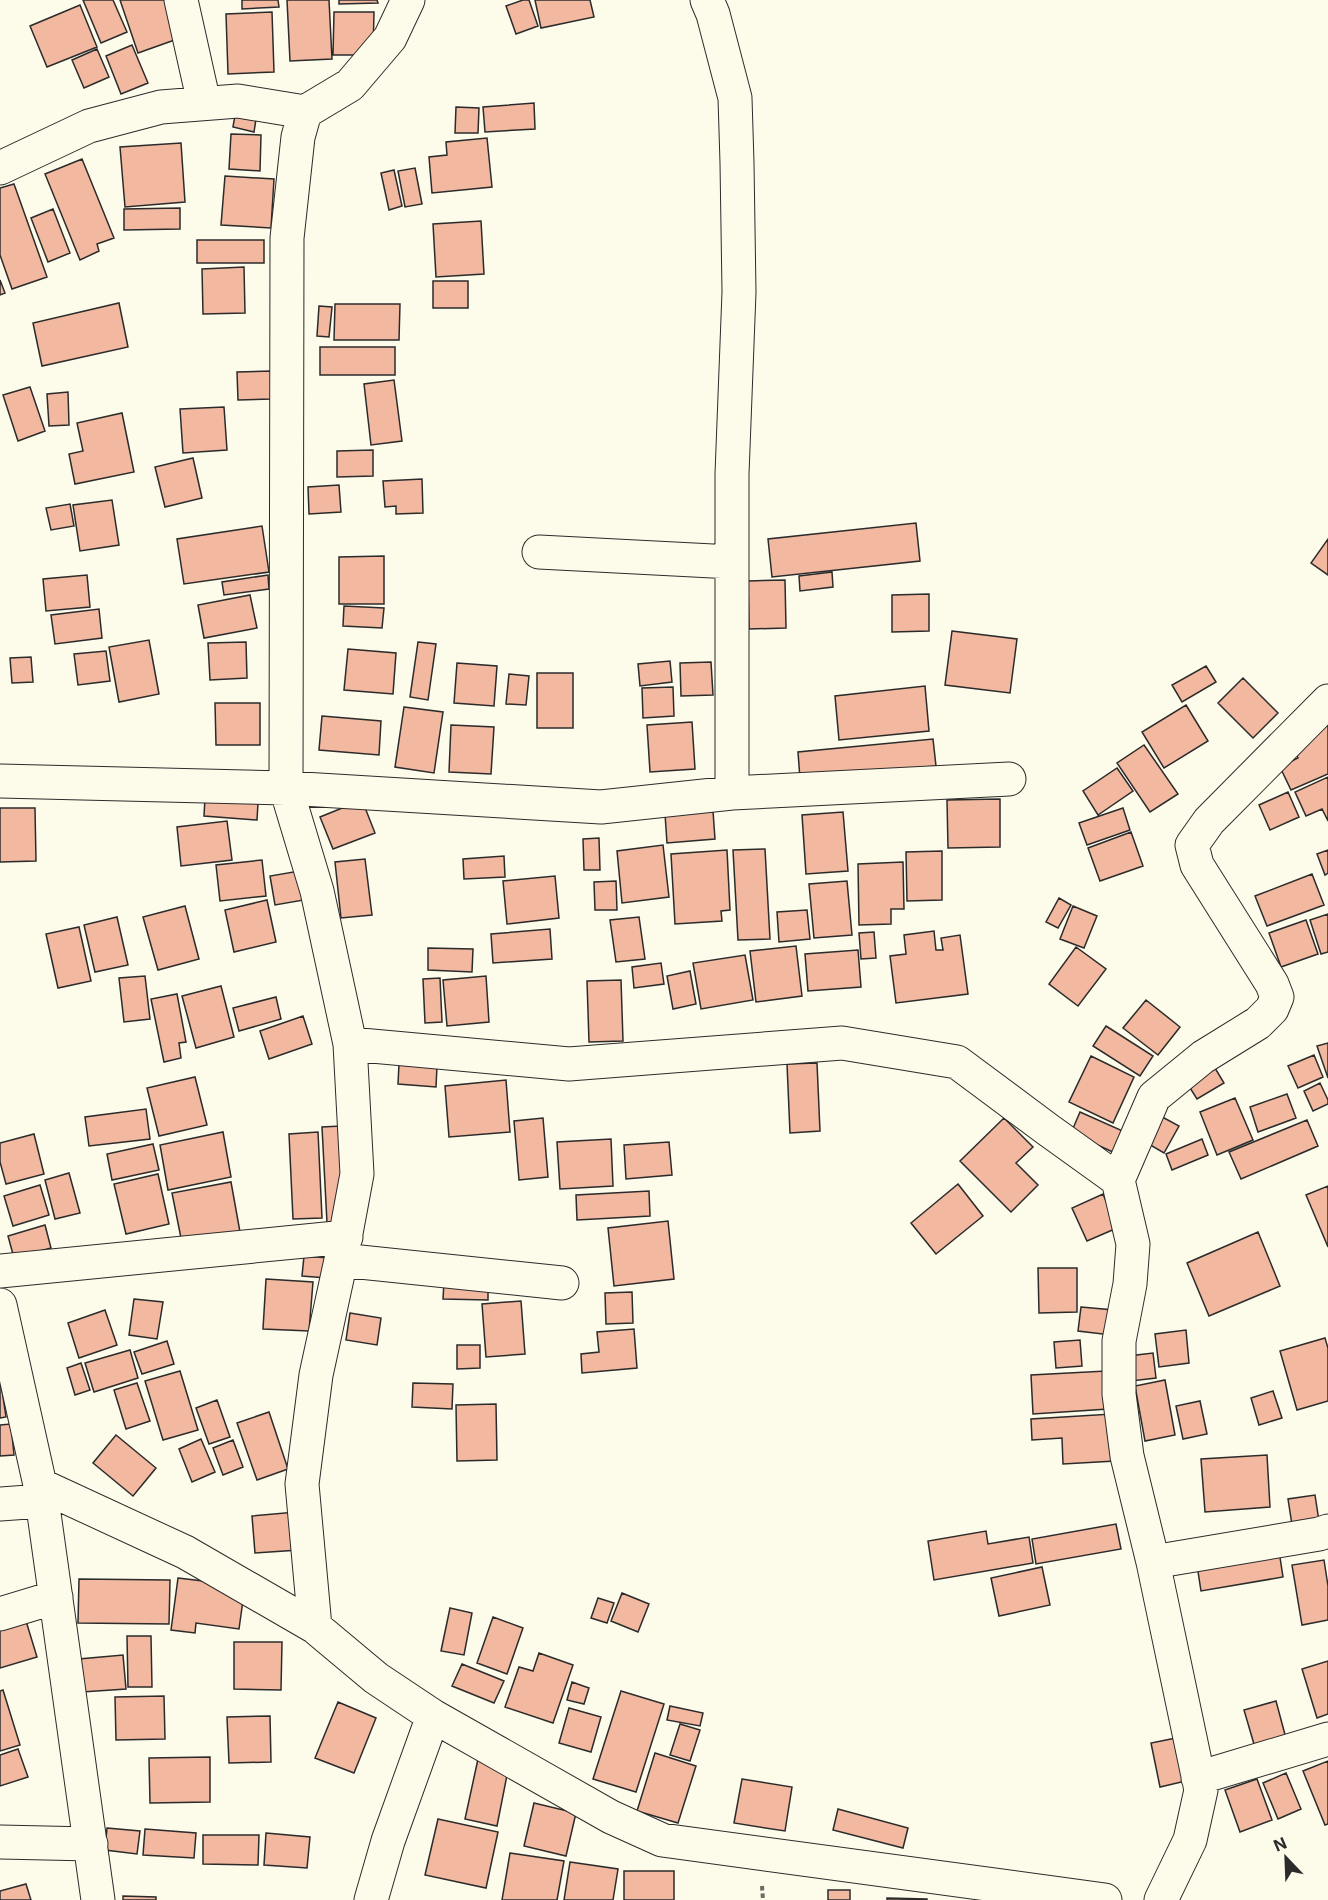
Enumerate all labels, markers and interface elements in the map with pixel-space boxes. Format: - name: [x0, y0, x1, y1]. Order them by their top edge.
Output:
- north arrow: [1256, 1828, 1316, 1888]
- text: N: [1271, 1833, 1290, 1856]

